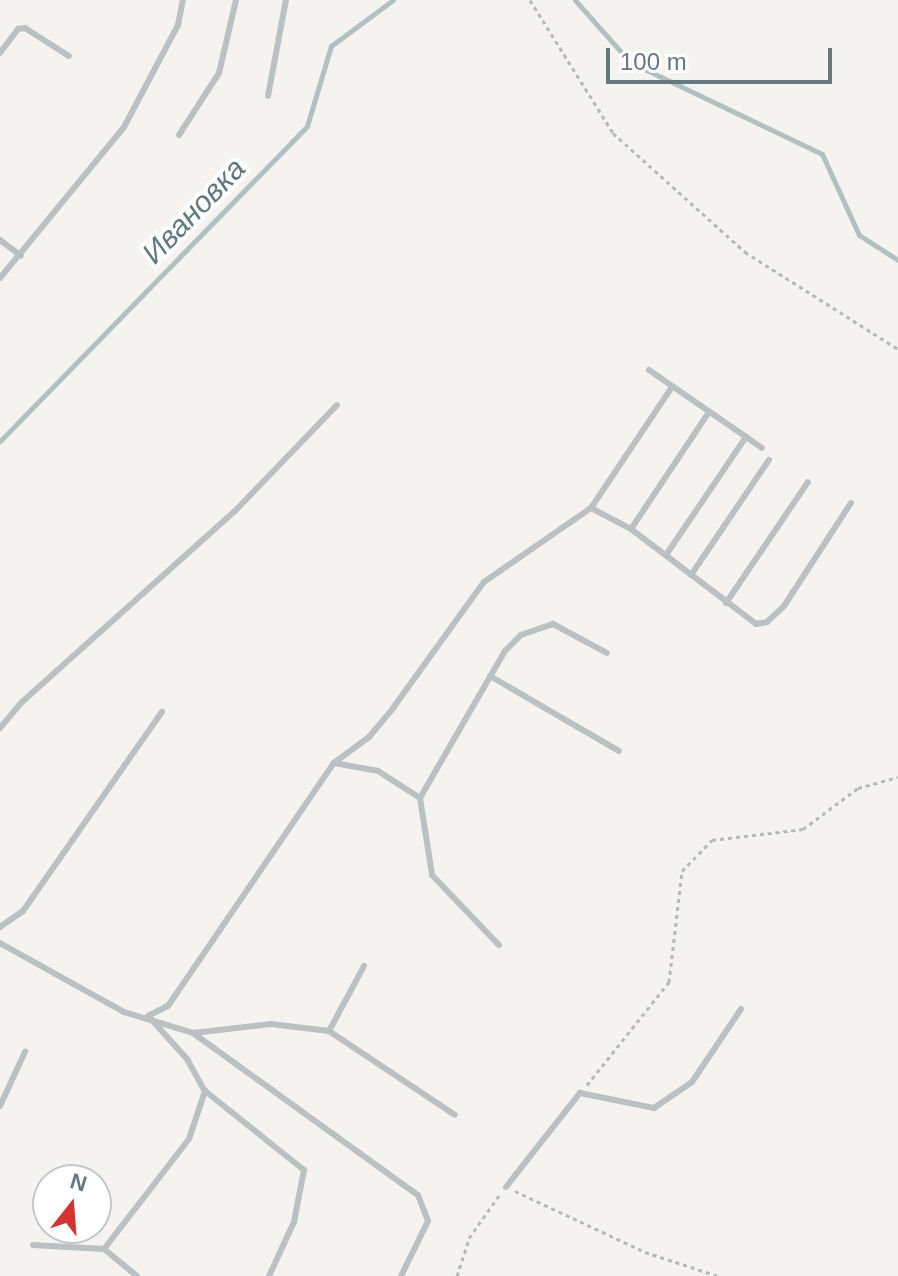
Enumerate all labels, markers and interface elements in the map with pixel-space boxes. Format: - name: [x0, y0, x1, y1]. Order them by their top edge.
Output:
- scale bar: [610, 32, 836, 82]
- text: 100 m: [620, 48, 687, 75]
- water label: Ивановка: [135, 151, 253, 271]
- north arrow: [32, 1164, 112, 1244]
- text: N: [67, 1168, 90, 1197]

